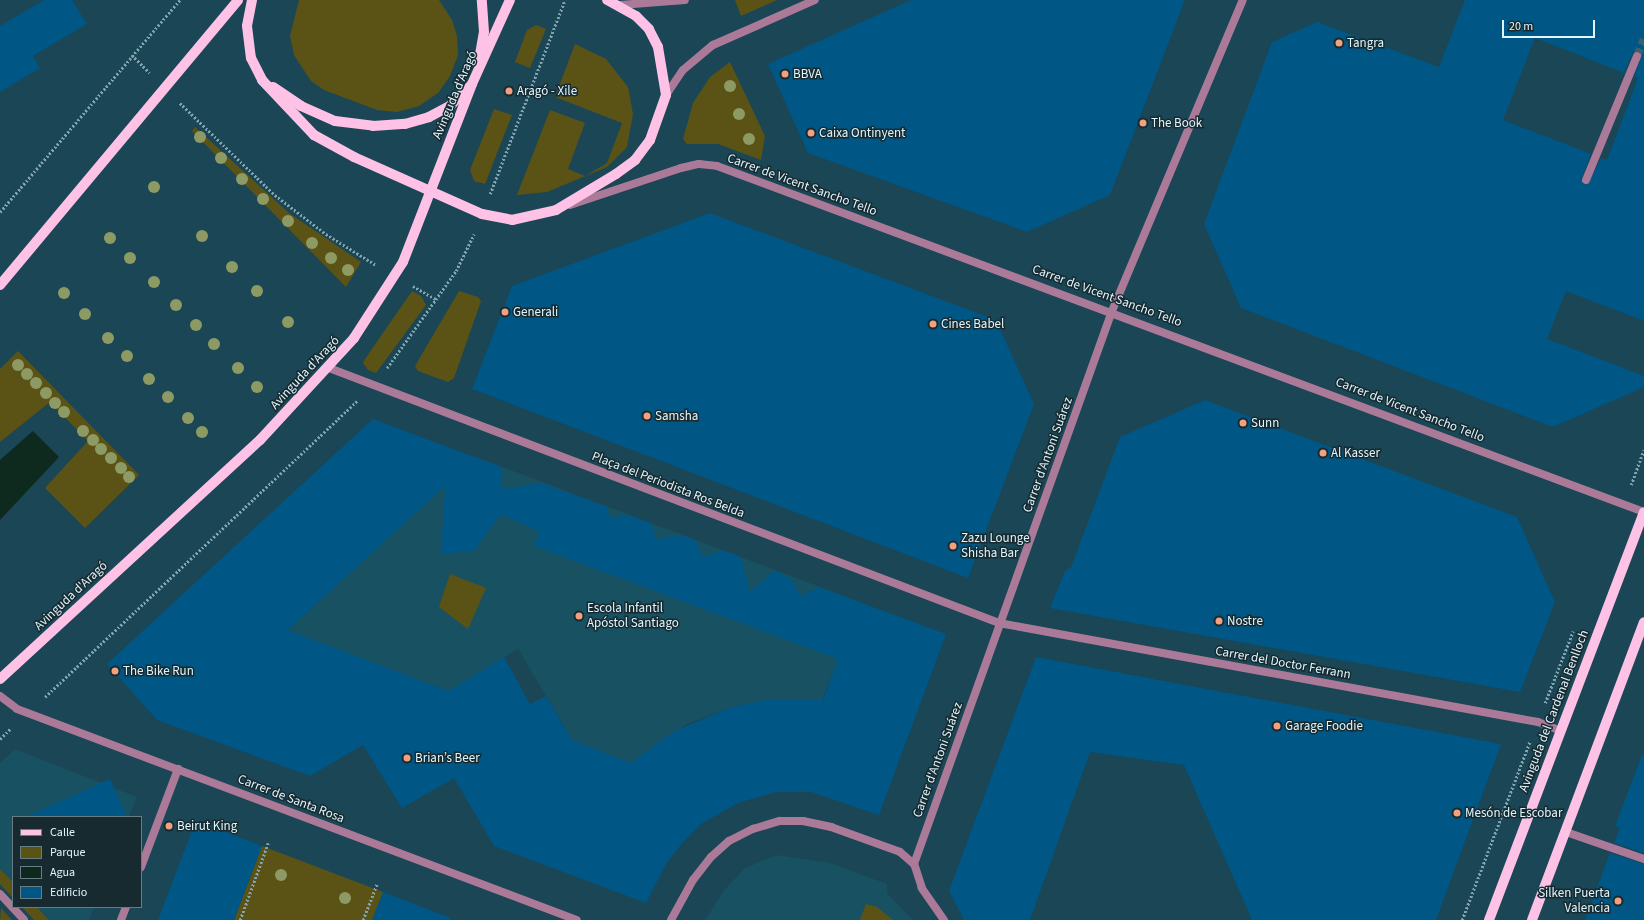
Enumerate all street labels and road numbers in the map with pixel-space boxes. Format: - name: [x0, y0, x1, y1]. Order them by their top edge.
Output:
- street label: Avinguda d'Aragó: [429, 49, 481, 141]
- street label: Carrer de Vicent Sancho Tello: [725, 151, 879, 219]
- street label: Carrer de Vicent Sancho Tello: [1030, 262, 1184, 330]
- street label: Avinguda d'Aragó: [267, 333, 343, 413]
- street label: Carrer de Vicent Sancho Tello: [1333, 374, 1487, 446]
- street label: Carrer d'Antoni Suárez: [1020, 395, 1076, 515]
- street label: Plaça del Periodista Ros Belda: [589, 449, 747, 521]
- street label: Avinguda d'Aragó: [31, 558, 111, 634]
- street label: Avinguda del Cardenal Benlloch: [1516, 628, 1592, 794]
- street label: Carrer del Doctor Ferrann: [1214, 643, 1352, 683]
- street label: Carrer d'Antoni Suárez: [910, 700, 966, 820]
- street label: Carrer de Santa Rosa: [236, 771, 346, 827]

